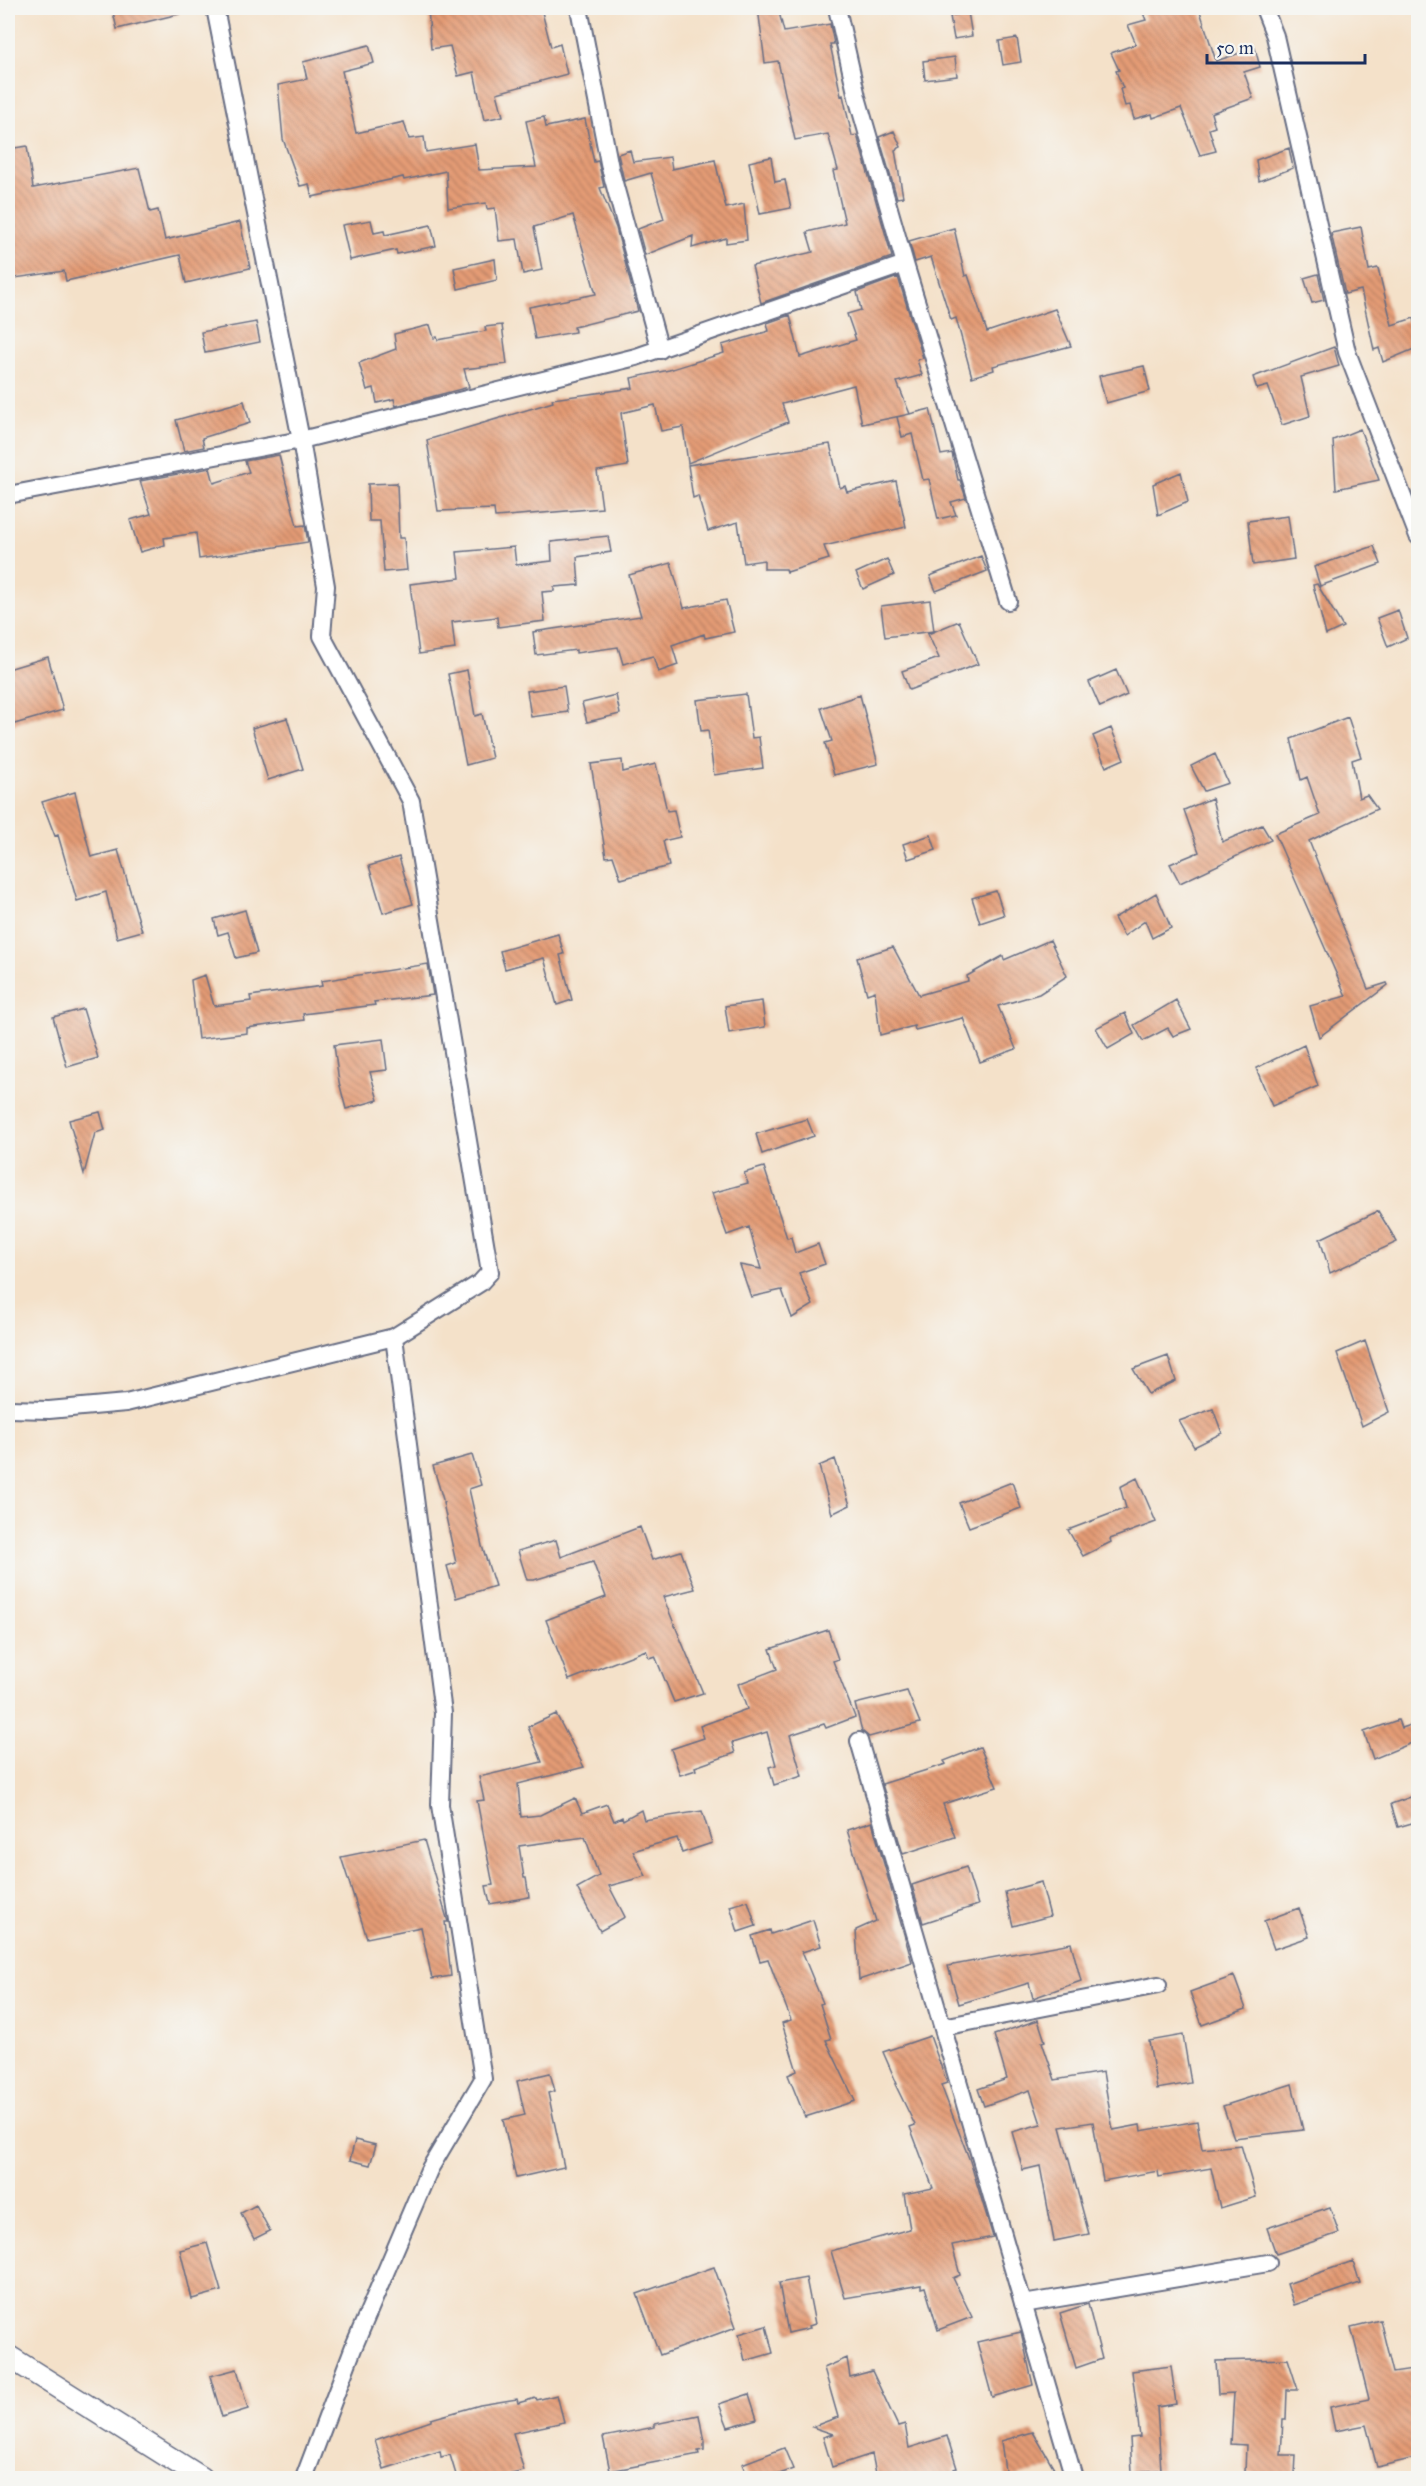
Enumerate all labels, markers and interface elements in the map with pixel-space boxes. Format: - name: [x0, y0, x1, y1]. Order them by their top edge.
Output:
- scale bar: [1207, 27, 1364, 65]
- text: 50 m: [1216, 37, 1254, 59]

